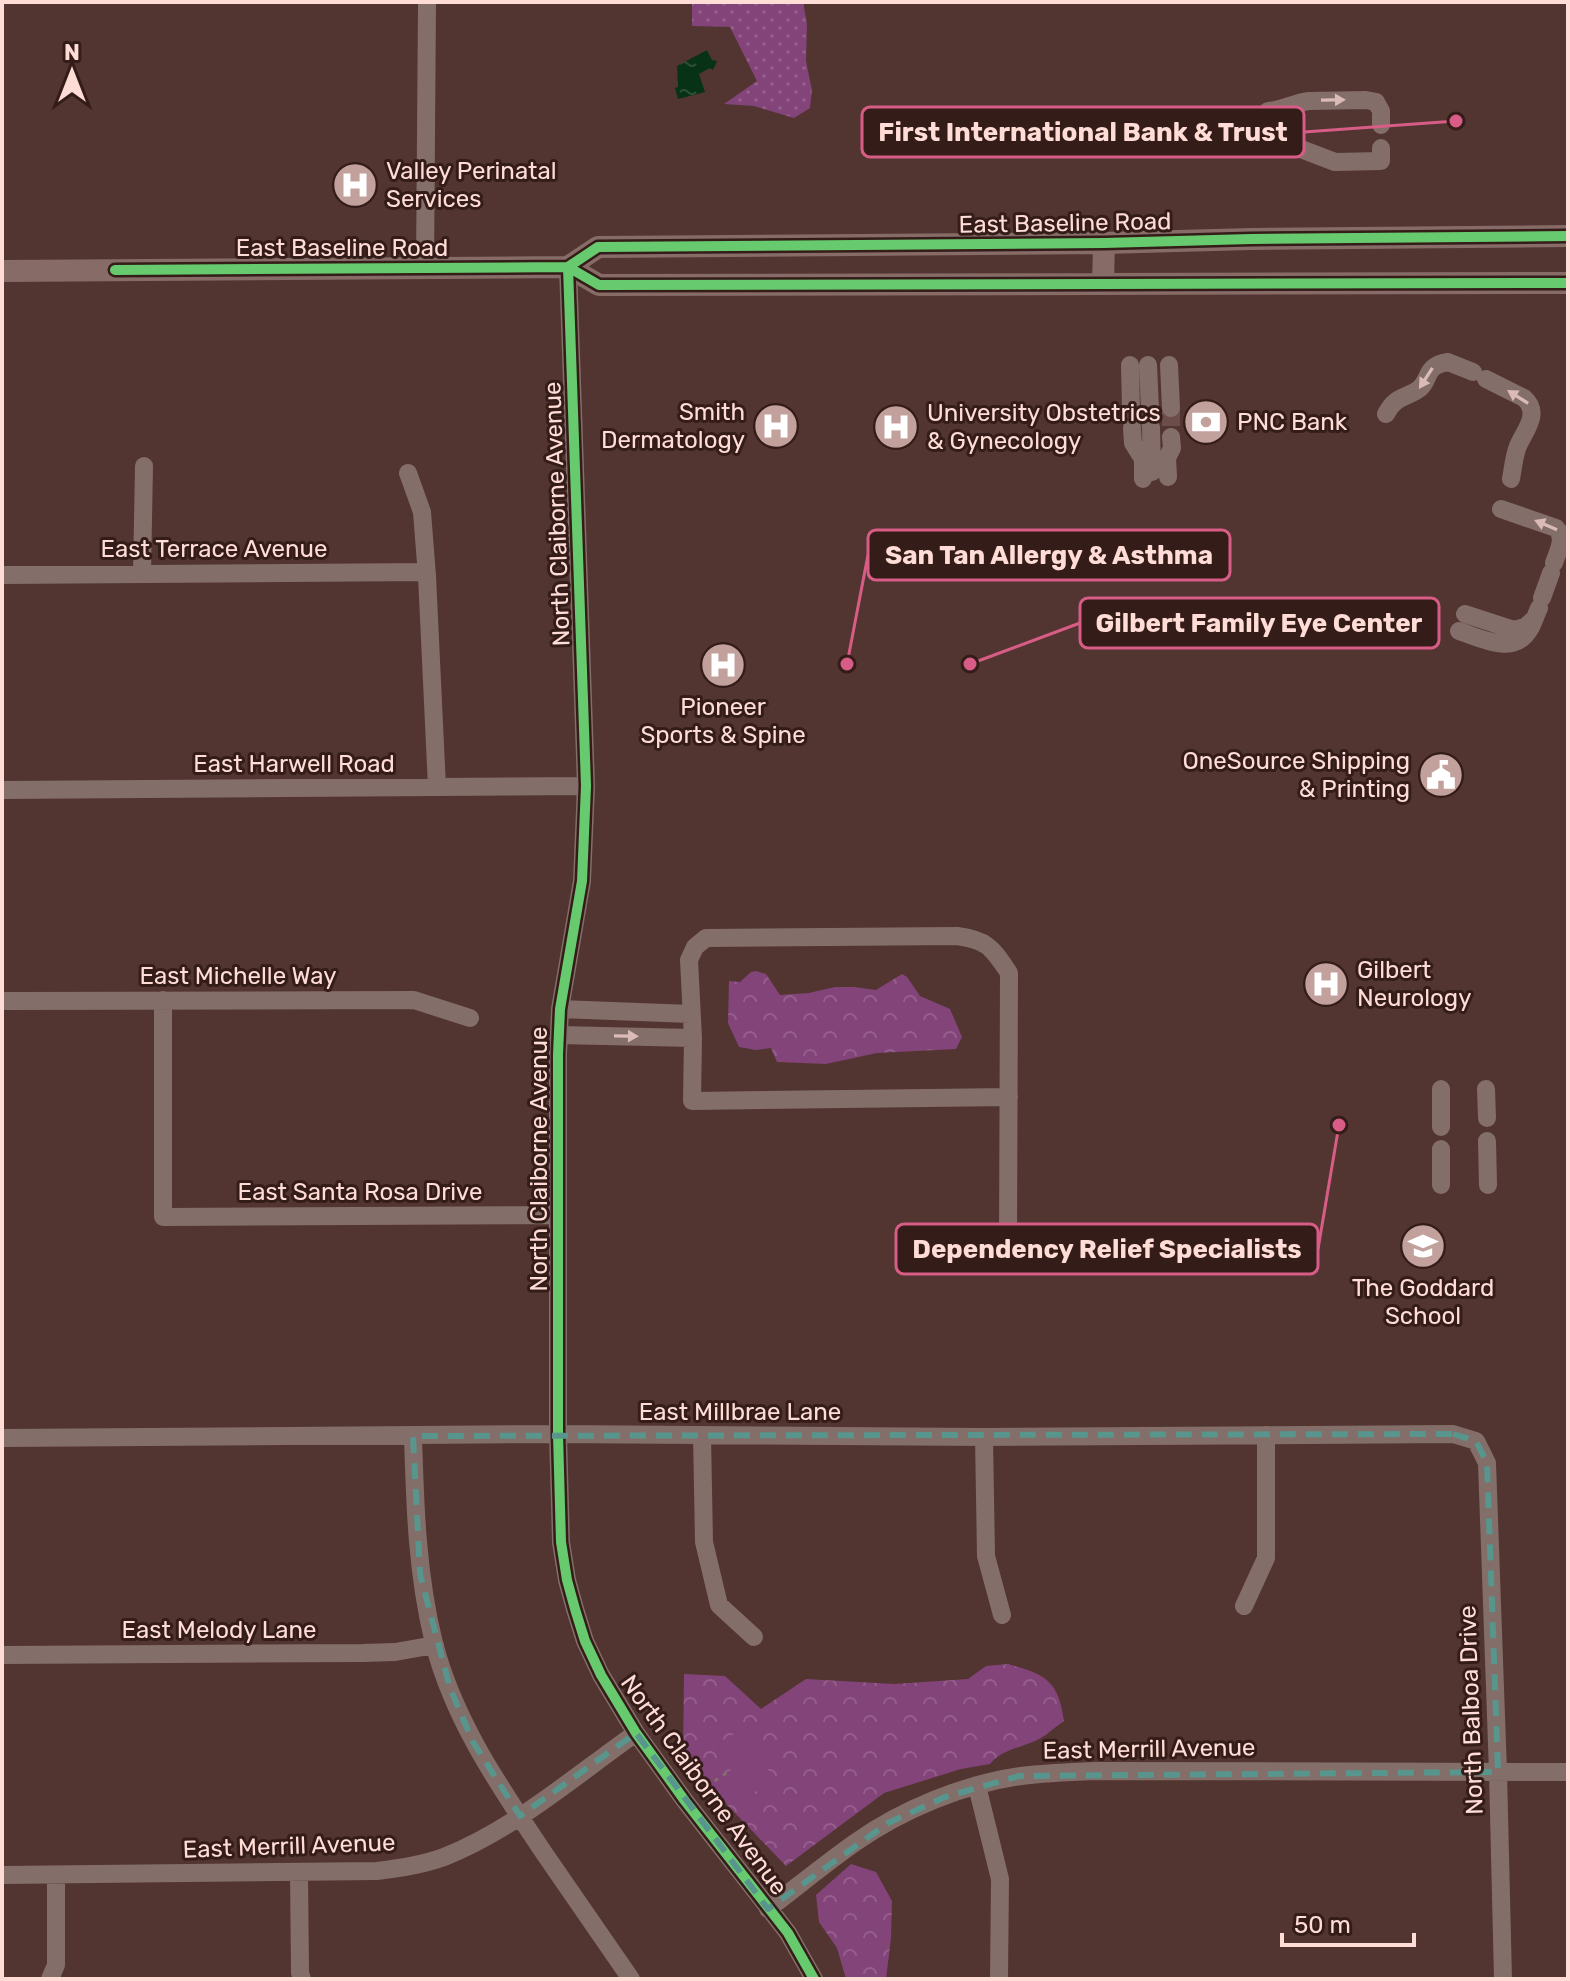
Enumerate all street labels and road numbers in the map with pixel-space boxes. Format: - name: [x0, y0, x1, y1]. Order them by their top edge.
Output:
- street label: East Baseline Road: [958, 207, 1172, 239]
- street label: East Baseline Road: [236, 234, 448, 262]
- street label: North Claiborne Avenue: [538, 381, 576, 647]
- street label: East Terrace Avenue: [101, 535, 328, 563]
- street label: East Harwell Road: [193, 750, 395, 778]
- street label: East Michelle Way: [140, 962, 336, 990]
- street label: North Claiborne Avenue: [525, 1027, 553, 1291]
- street label: East Santa Rosa Drive: [238, 1178, 482, 1206]
- street label: East Millbrae Lane: [639, 1398, 841, 1426]
- street label: North Balboa Drive: [1453, 1605, 1489, 1815]
- street label: East Melody Lane: [122, 1616, 316, 1644]
- street label: North Claiborne Avenue: [615, 1670, 793, 1900]
- street label: East Merrill Avenue: [1042, 1733, 1256, 1765]
- street label: East Merrill Avenue: [182, 1828, 396, 1864]

